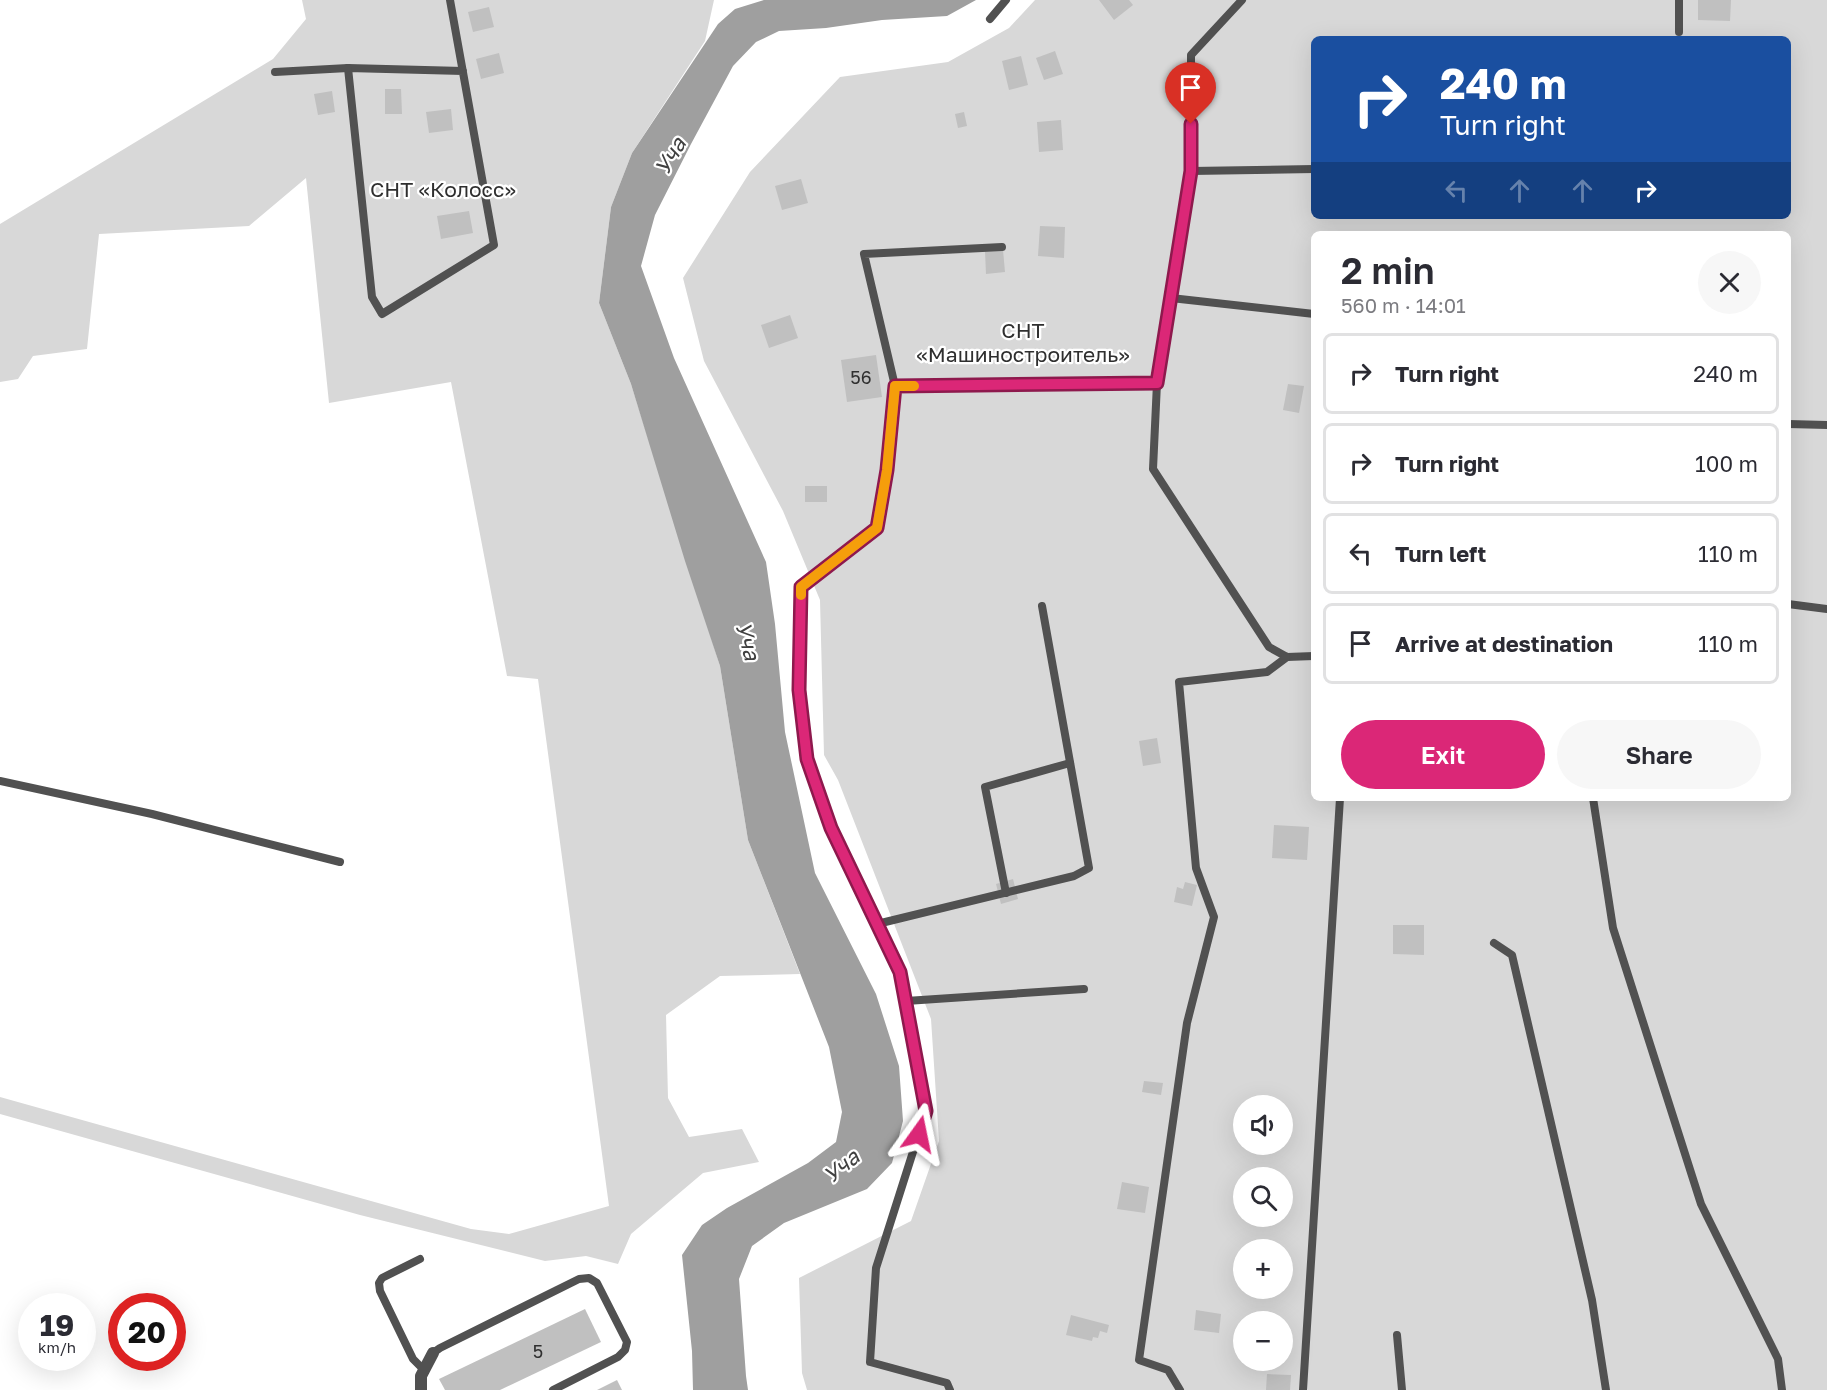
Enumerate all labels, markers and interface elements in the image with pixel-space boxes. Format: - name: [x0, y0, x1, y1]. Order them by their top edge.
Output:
- text: 240 m: [1440, 58, 1566, 108]
- icon: right: [1341, 60, 1419, 138]
- pin: [1165, 62, 1216, 124]
- icon: arrive: [1174, 71, 1207, 104]
- text: Turn right: [1440, 109, 1566, 141]
- water label: Уча: [648, 131, 692, 179]
- icon: left: [1440, 174, 1473, 207]
- icon: ahead: [1503, 174, 1536, 207]
- icon: ahead: [1566, 174, 1599, 207]
- icon: right: [1629, 174, 1662, 207]
- park label: СНТ «Колосс»: [370, 176, 516, 202]
- text: 2 min: [1341, 249, 1435, 292]
- button: close: [1698, 251, 1761, 314]
- text: 560 m · 14:01: [1341, 293, 1466, 317]
- park label: СНТ «Машиностроитель»: [916, 317, 1130, 367]
- icon: right: [1344, 357, 1377, 390]
- text: Turn right: [1395, 360, 1499, 387]
- text: 240 m: [1693, 360, 1758, 387]
- house number: 56: [850, 366, 872, 388]
- icon: right: [1344, 447, 1377, 480]
- text: Turn right: [1395, 450, 1499, 477]
- text: 100 m: [1695, 450, 1758, 477]
- icon: left: [1344, 537, 1377, 570]
- text: Turn left: [1395, 540, 1486, 567]
- text: 110 m: [1698, 540, 1758, 567]
- water label: Уча: [730, 619, 767, 665]
- icon: arrive: [1344, 627, 1377, 660]
- text: Arrive at destination: [1395, 630, 1613, 657]
- text: 110 m: [1698, 630, 1758, 657]
- button: Exit: [1341, 720, 1545, 789]
- button: Share: [1557, 720, 1761, 789]
- map controls: [1233, 1095, 1293, 1371]
- button: sound: [1233, 1095, 1293, 1155]
- position arrow: [887, 1102, 951, 1166]
- water label: Уча: [817, 1142, 866, 1188]
- button: search: [1233, 1167, 1293, 1227]
- button: +: [1233, 1239, 1293, 1299]
- speed limit sign: 20: [108, 1293, 186, 1371]
- text: 19: [40, 1307, 74, 1343]
- button: −: [1233, 1311, 1293, 1371]
- text: km/h: [38, 1338, 76, 1356]
- house number: 5: [533, 1340, 543, 1362]

